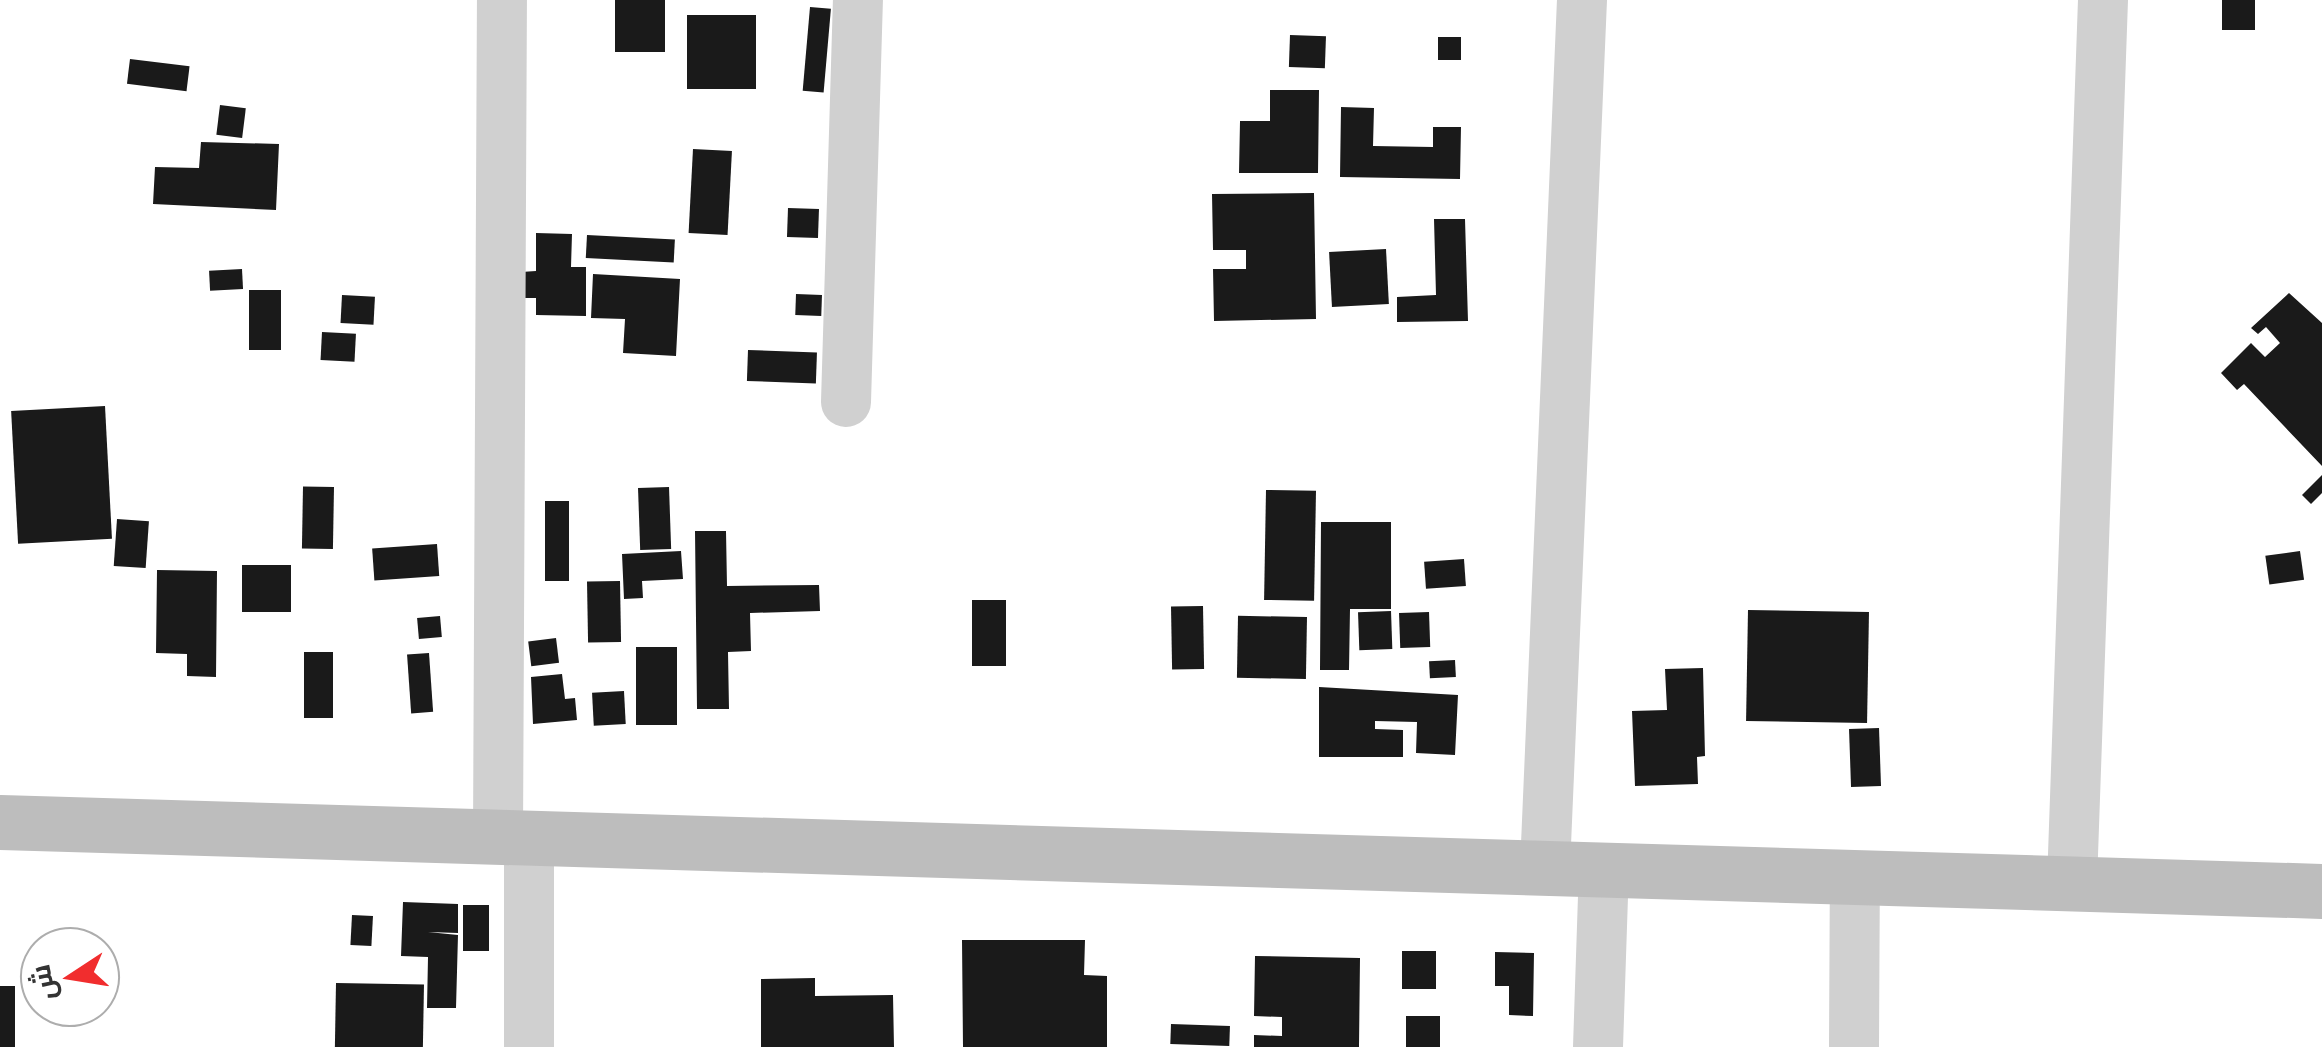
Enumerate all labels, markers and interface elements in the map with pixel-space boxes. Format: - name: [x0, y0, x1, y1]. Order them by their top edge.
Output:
- north arrow: [20, 927, 120, 1027]
- text: ش: [23, 962, 62, 1004]

